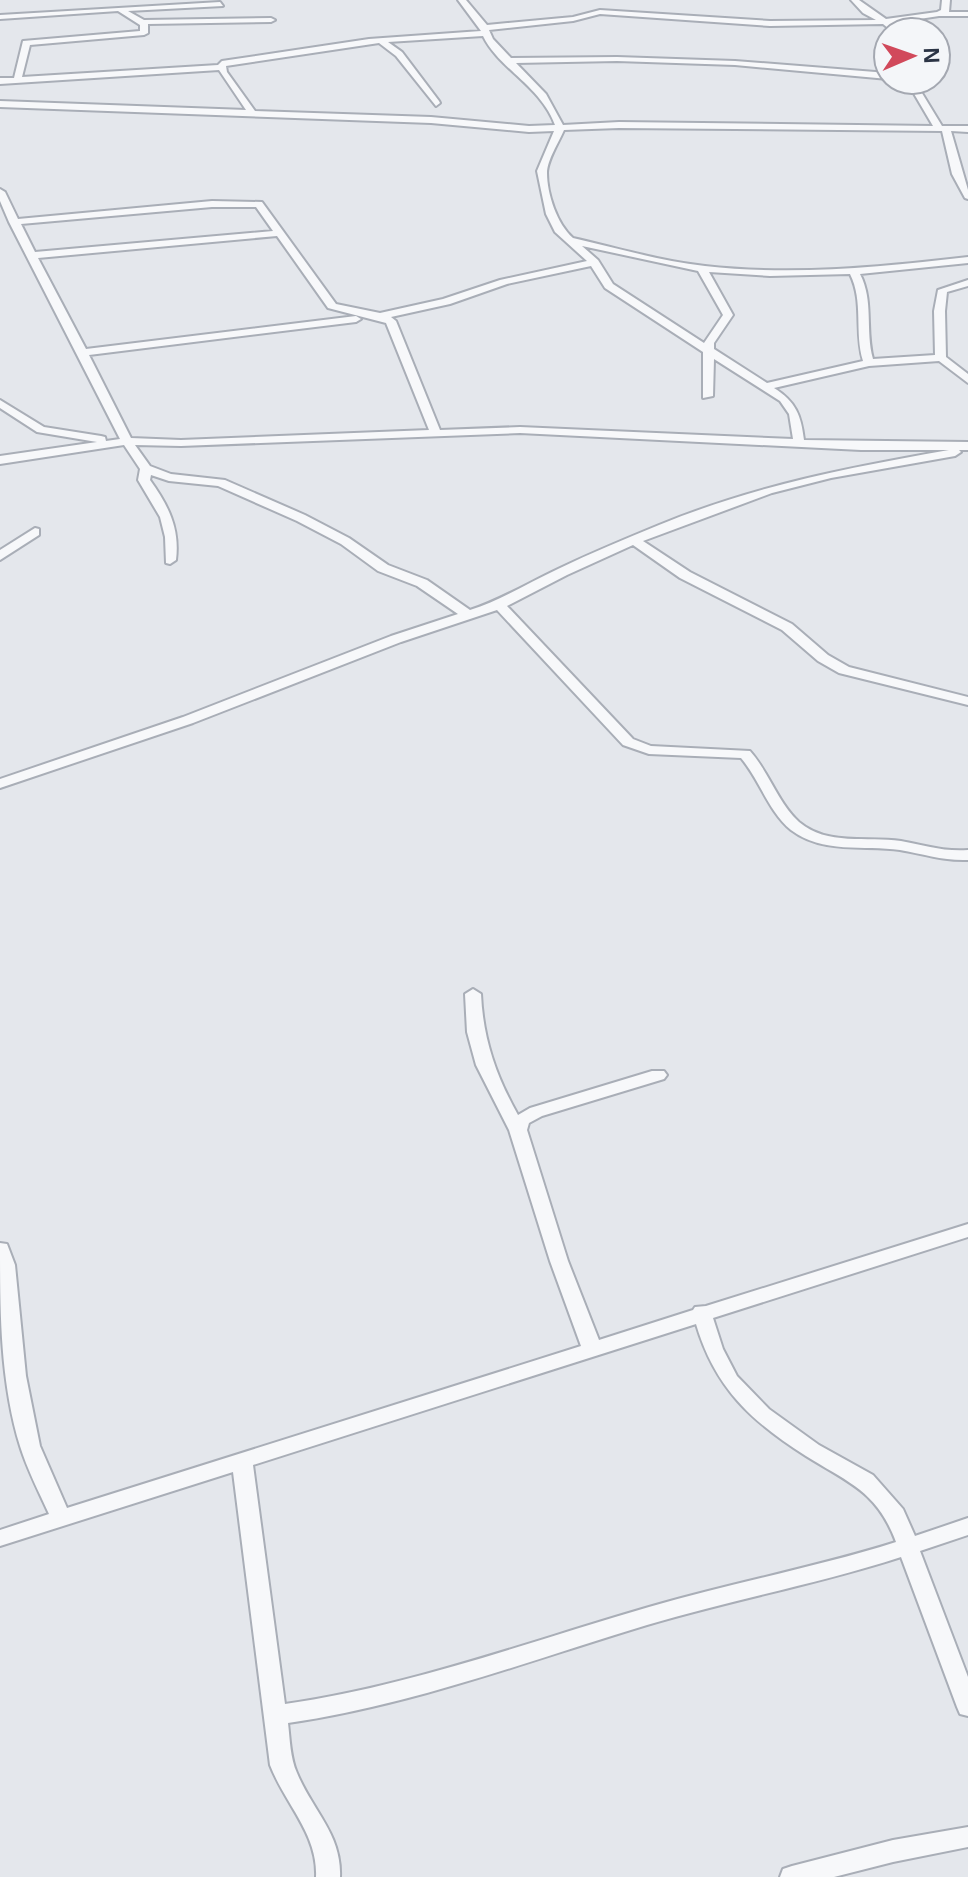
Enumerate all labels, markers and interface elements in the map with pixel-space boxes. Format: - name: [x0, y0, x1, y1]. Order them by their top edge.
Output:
- north arrow: [872, 16, 952, 96]
- text: N: [919, 47, 944, 64]

